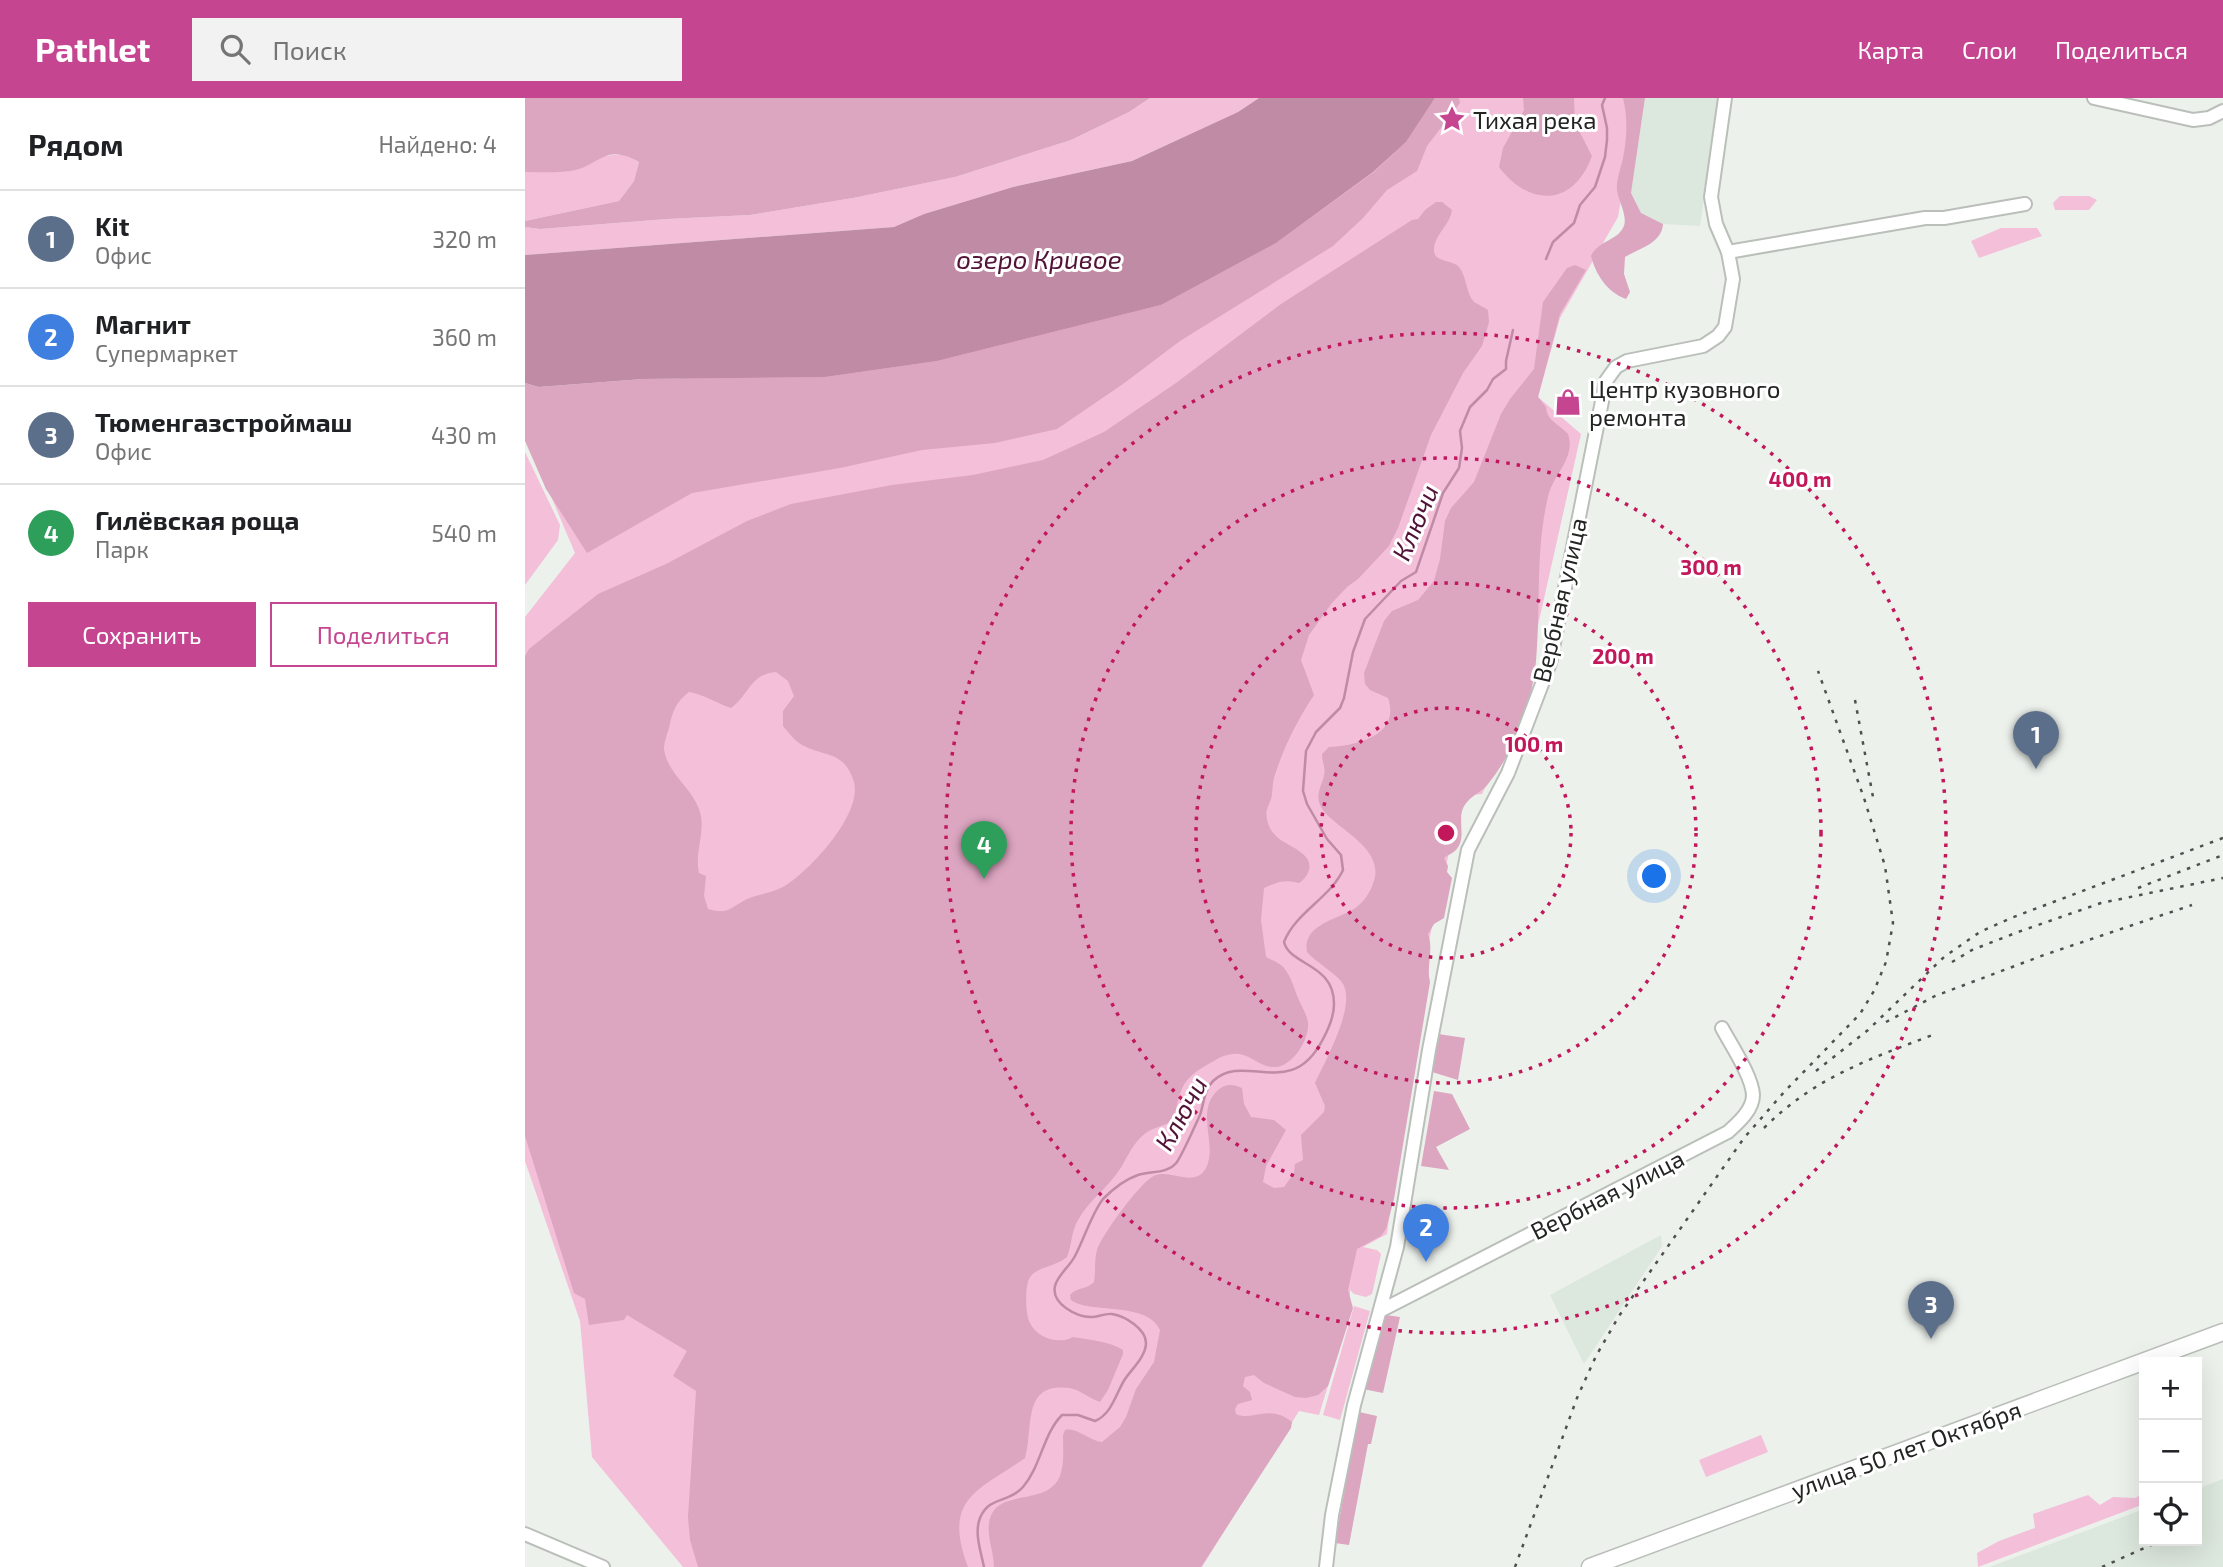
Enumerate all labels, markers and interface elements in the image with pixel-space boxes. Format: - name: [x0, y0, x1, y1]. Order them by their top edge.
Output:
- search box: [192, 18, 682, 81]
- text: Pathlet: [35, 29, 150, 69]
- icon: search: [216, 30, 254, 68]
- text: Поиск: [272, 34, 347, 65]
- text: Карта: [1857, 35, 1924, 64]
- text: Слои: [1962, 35, 2017, 64]
- text: Поделиться: [2055, 35, 2188, 64]
- place icon: Тихая река: [1437, 104, 1467, 134]
- place label: Тихая река: [1473, 105, 1596, 134]
- text: Рядом: [28, 126, 124, 162]
- text: Найдено: 4: [378, 130, 497, 158]
- text: Kit: [95, 210, 129, 241]
- text: 1: [46, 225, 56, 253]
- text: 320 m: [432, 225, 497, 253]
- text: Офис: [95, 241, 152, 269]
- water label: озеро Кривое: [956, 243, 1122, 274]
- text: Магнит: [95, 308, 191, 339]
- text: 2: [44, 323, 58, 351]
- text: 360 m: [432, 323, 497, 351]
- text: Супермаркет: [95, 339, 238, 367]
- place label: Центр кузовного ремонта: [1589, 374, 1780, 431]
- shop icon: Центр кузовного ремонта: [1553, 387, 1583, 417]
- text: Тюменгазстроймаш: [95, 406, 352, 437]
- text: 3: [44, 421, 58, 449]
- text: 430 m: [431, 421, 497, 449]
- text: Офис: [95, 437, 152, 465]
- text: 400 m: [1769, 466, 1831, 491]
- water label: Ключи: [1384, 479, 1444, 565]
- text: Гилёвская роща: [95, 504, 300, 535]
- street label: Вербная улица: [1526, 515, 1593, 685]
- text: 4: [44, 519, 58, 547]
- text: 540 m: [431, 519, 497, 547]
- text: Парк: [95, 535, 149, 563]
- text: 300 m: [1680, 554, 1742, 579]
- button: Сохранить: [28, 602, 256, 667]
- button: Поделиться: [270, 602, 497, 667]
- text: 200 m: [1592, 643, 1654, 668]
- pin: 1: [2013, 711, 2059, 769]
- text: 100 m: [1505, 731, 1563, 756]
- pin: 4: [961, 821, 1007, 879]
- centre of rings: [1434, 821, 1458, 845]
- your location: [1637, 859, 1671, 893]
- water label: Ключи: [1147, 1071, 1213, 1155]
- street label: Вербная улица: [1525, 1143, 1689, 1246]
- pin: 2: [1403, 1204, 1449, 1262]
- pin: 3: [1908, 1281, 1954, 1339]
- map controls: [2139, 1357, 2202, 1546]
- button: +: [2139, 1357, 2202, 1420]
- street label: улица 50 лет Октября: [1787, 1394, 2025, 1505]
- button: −: [2139, 1420, 2202, 1483]
- button: locate: [2139, 1483, 2202, 1546]

